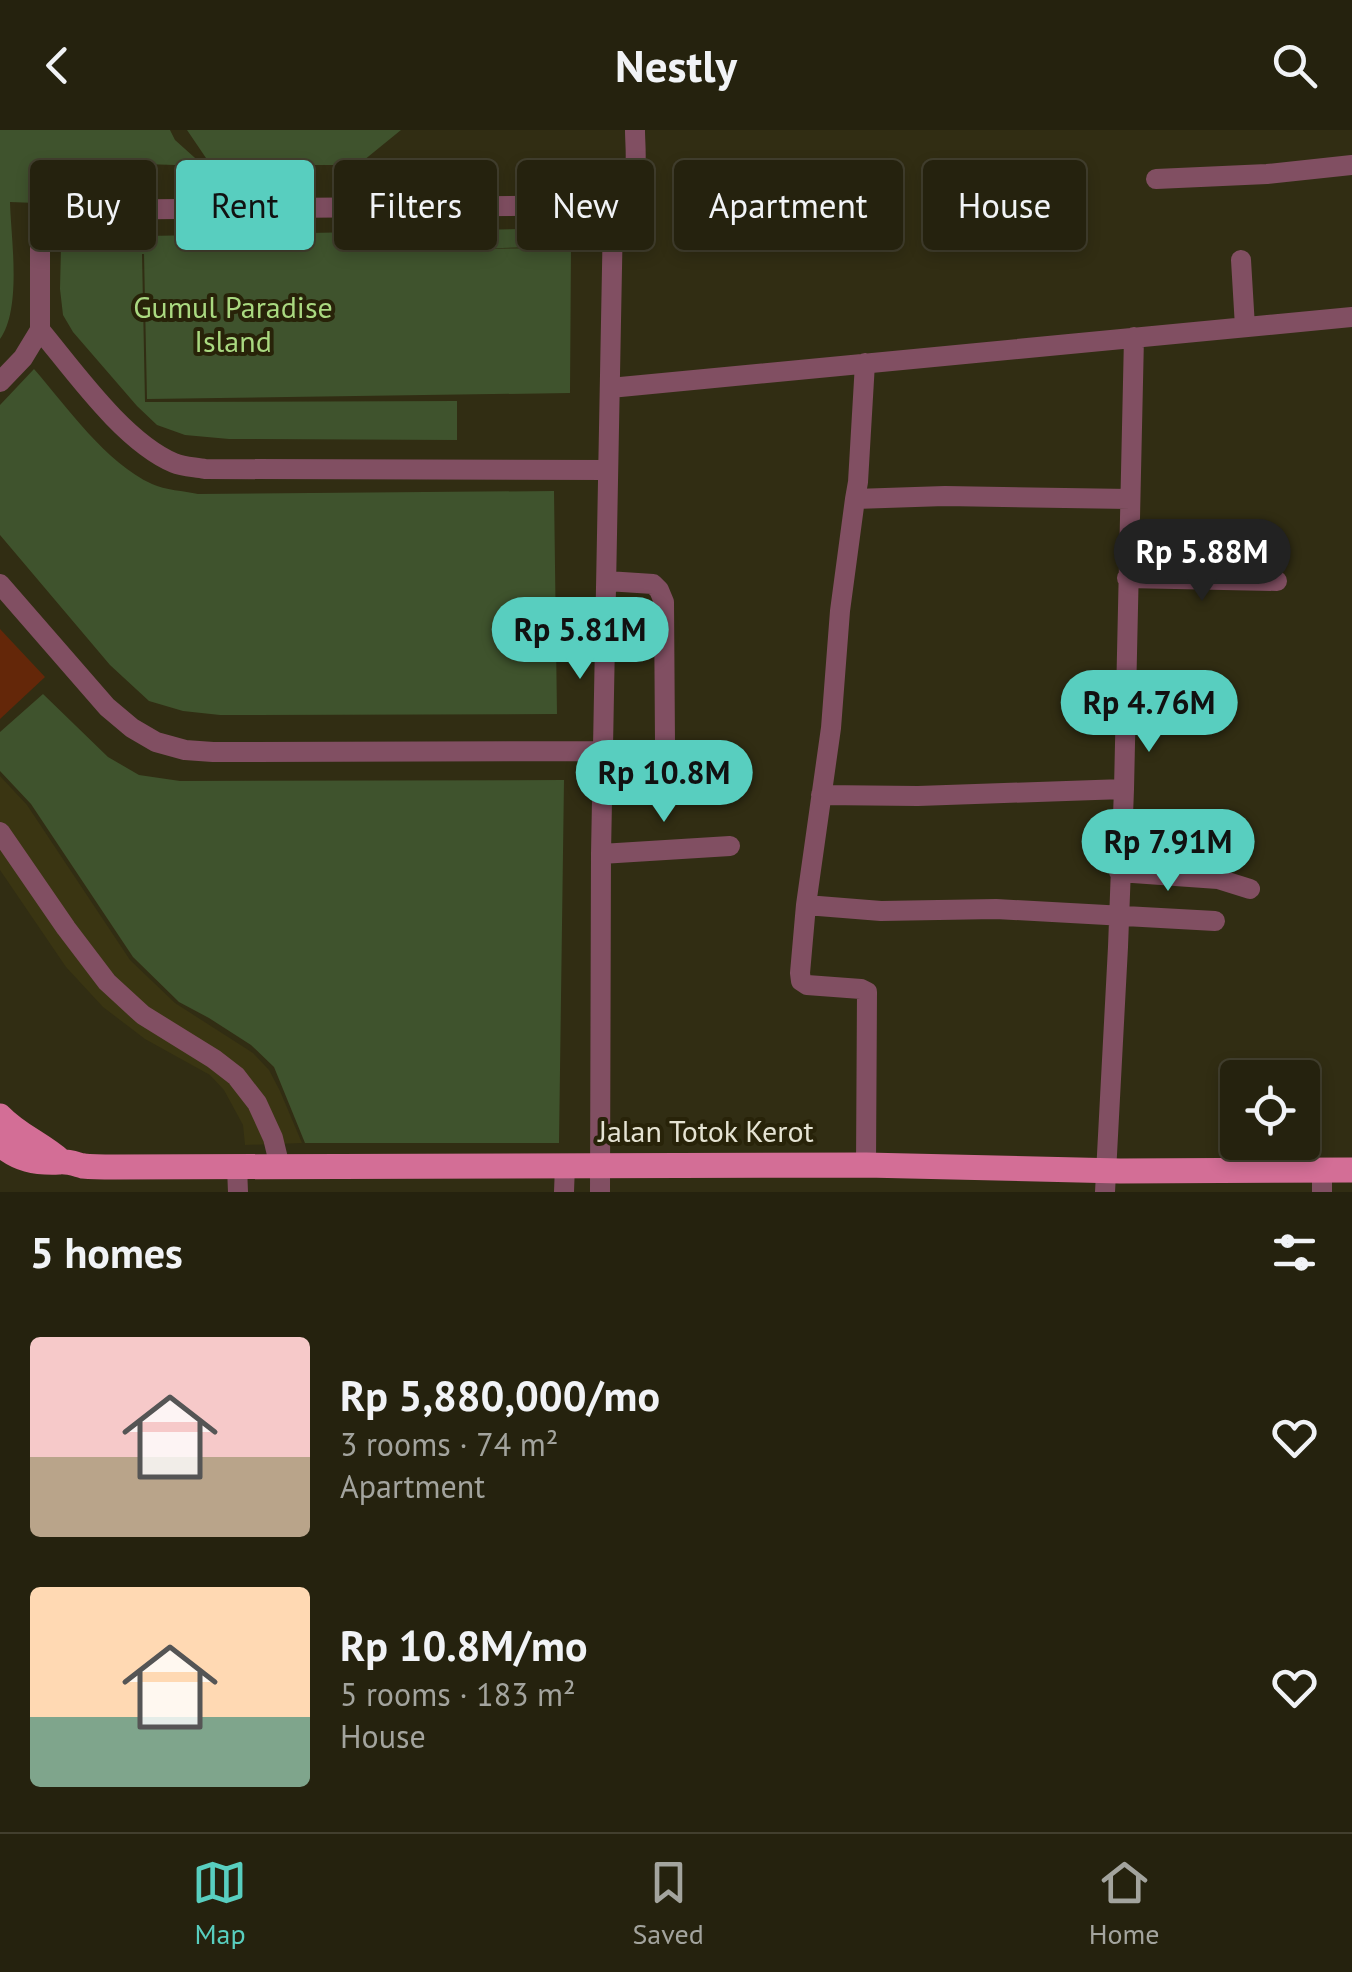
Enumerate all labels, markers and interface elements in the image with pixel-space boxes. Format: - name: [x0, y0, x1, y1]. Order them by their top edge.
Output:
- text: Nestly: [615, 36, 737, 94]
- icon: back: [30, 38, 85, 93]
- icon: search: [1267, 38, 1322, 93]
- chip: Buy: [30, 160, 156, 250]
- chip: Rent: [176, 160, 314, 250]
- chip: Filters: [334, 160, 497, 250]
- chip: New: [517, 160, 654, 250]
- chip: Apartment: [674, 160, 903, 250]
- chip: House: [923, 160, 1086, 250]
- park label: Gumul Paradise Island: [133, 287, 333, 360]
- pin: Rp 5.88M: [1099, 519, 1305, 604]
- text: Rp 5.88M: [1136, 530, 1268, 572]
- pin: Rp 5.81M: [477, 597, 683, 682]
- text: Rp 5.81M: [514, 608, 646, 650]
- pin: Rp 4.76M: [1046, 670, 1252, 755]
- text: Rp 4.76M: [1083, 681, 1215, 723]
- pin: Rp 10.8M: [561, 740, 767, 825]
- text: Rp 10.8M: [598, 751, 730, 793]
- pin: Rp 7.91M: [1065, 809, 1271, 894]
- text: Rp 7.91M: [1104, 820, 1232, 862]
- map controls: [1220, 1060, 1320, 1160]
- button: locate: [1220, 1060, 1320, 1160]
- street label: Jalan Totok Kerot: [596, 1111, 814, 1150]
- text: 5 homes: [30, 1225, 183, 1280]
- icon: filters: [1267, 1225, 1322, 1280]
- text: Rp 5,880,000/mo: [340, 1368, 660, 1423]
- icon: home: [110, 1377, 230, 1497]
- icon: heart: [1267, 1410, 1322, 1465]
- text: 3 rooms · 74 m²: [340, 1423, 558, 1465]
- text: Apartment: [340, 1465, 485, 1507]
- text: Rp 10.8M/mo: [340, 1618, 587, 1673]
- icon: home: [110, 1627, 230, 1747]
- icon: heart: [1267, 1660, 1322, 1715]
- text: 5 rooms · 183 m²: [340, 1673, 576, 1715]
- text: House: [340, 1715, 426, 1757]
- tab: Map: [192, 1855, 247, 1952]
- tab: Saved: [632, 1855, 704, 1952]
- tab: Home: [1089, 1855, 1159, 1952]

